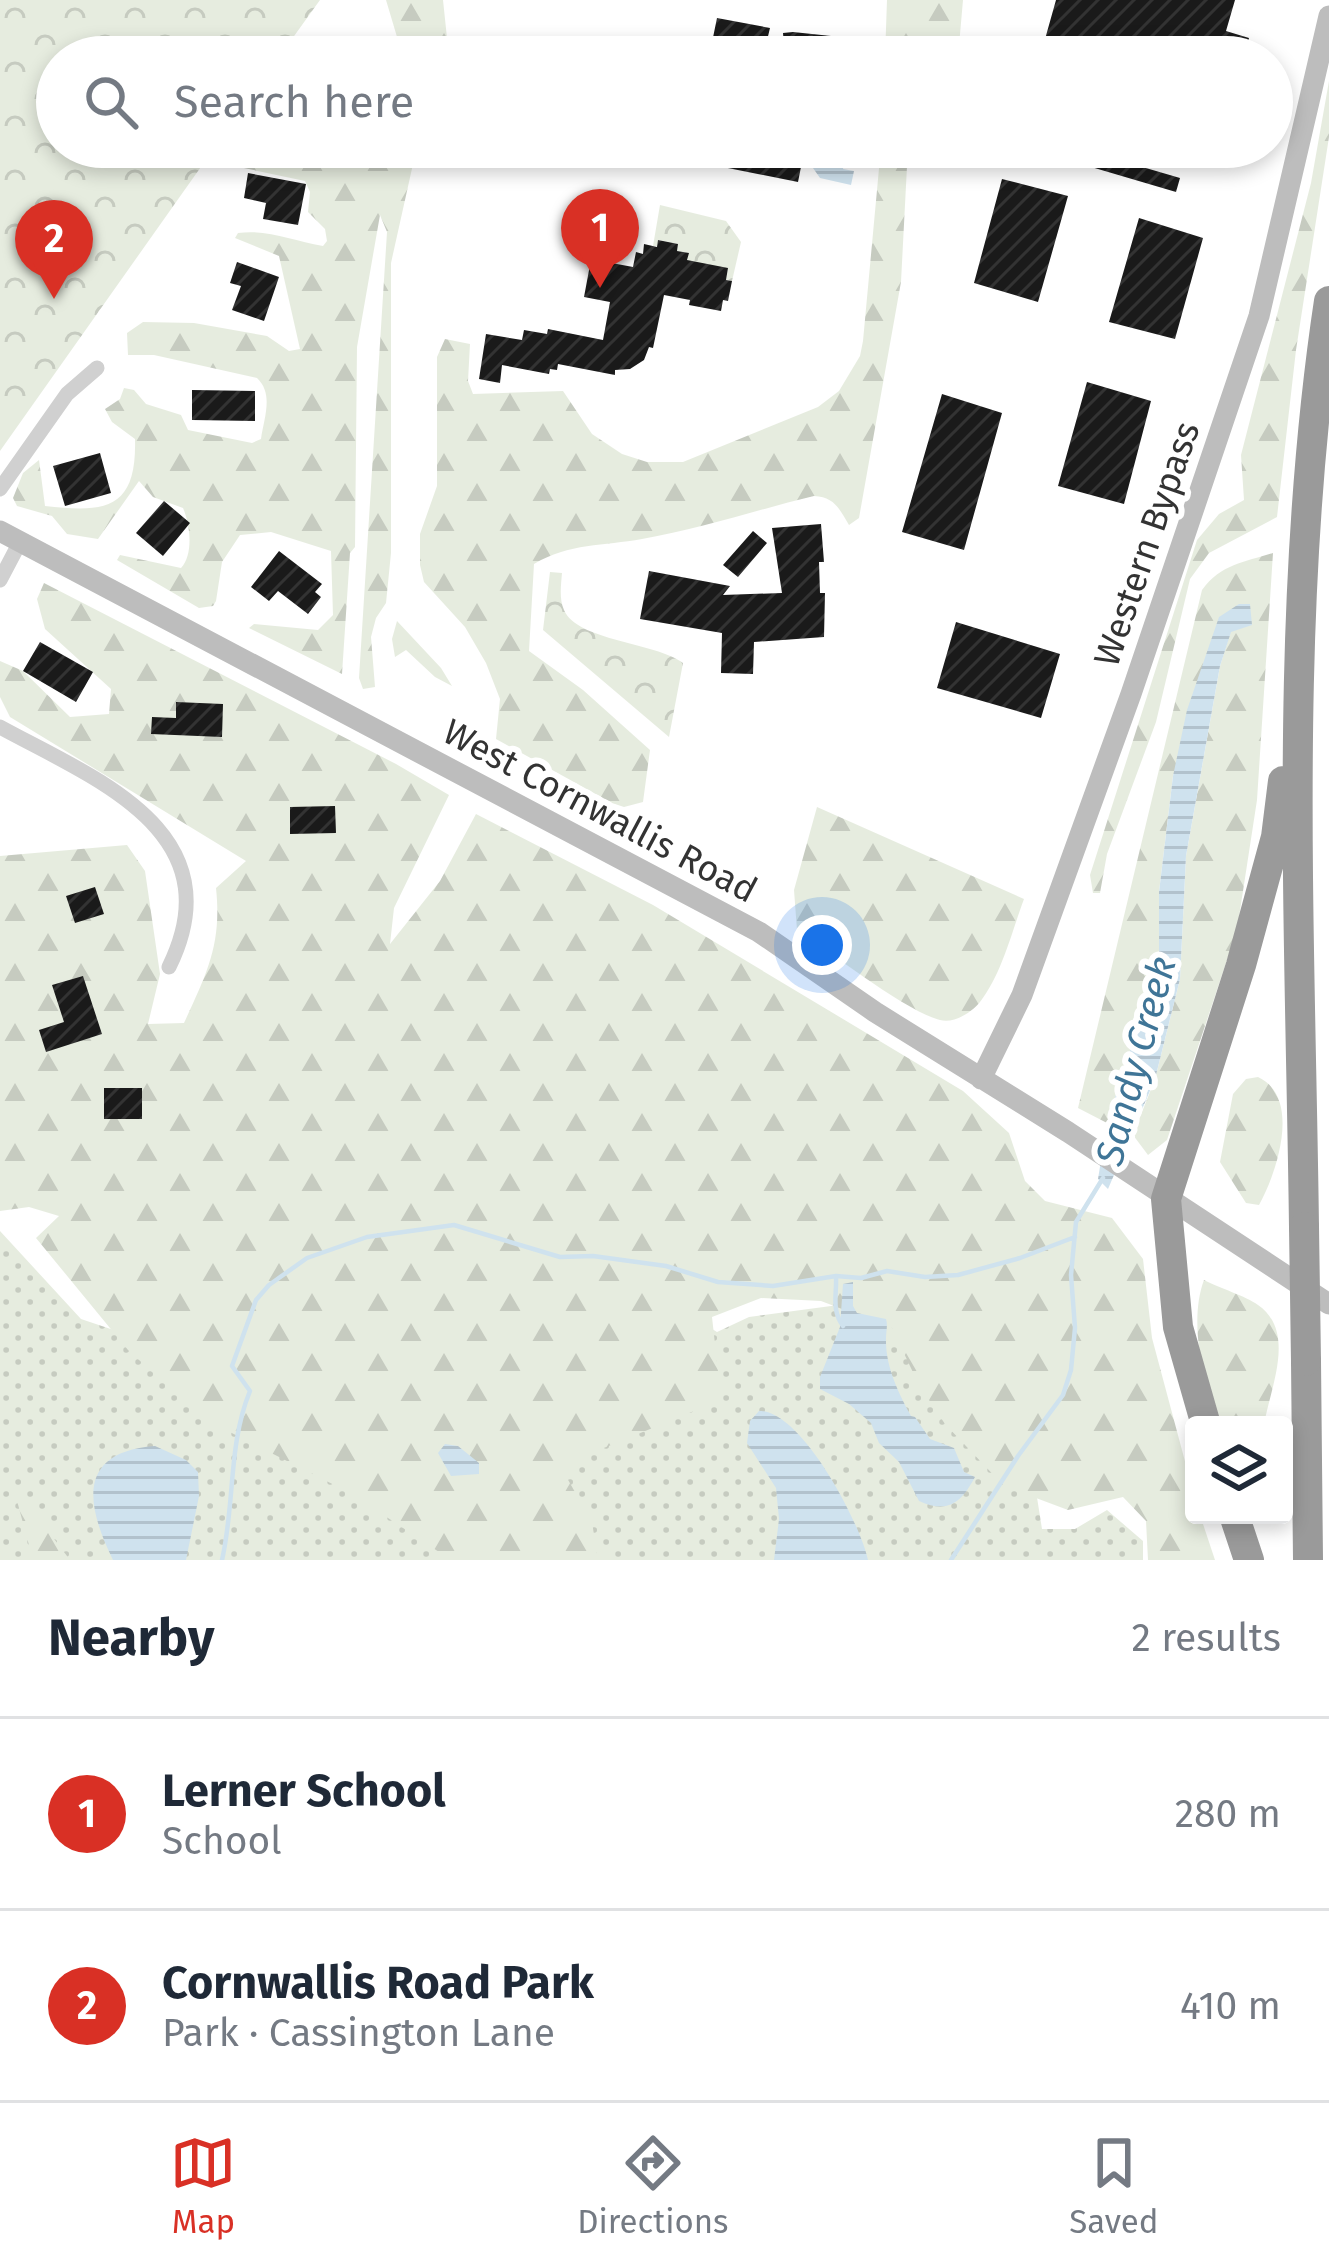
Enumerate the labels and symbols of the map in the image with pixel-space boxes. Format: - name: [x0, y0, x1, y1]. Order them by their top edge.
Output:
- pin: 1: [561, 189, 639, 288]
- pin: 2: [15, 200, 93, 299]
- street label: Western Bypass: [1085, 416, 1209, 672]
- street label: West Cornwallis Road: [436, 710, 764, 912]
- your location: [792, 915, 852, 975]
- water label: Sandy Creek: [1086, 952, 1186, 1171]

